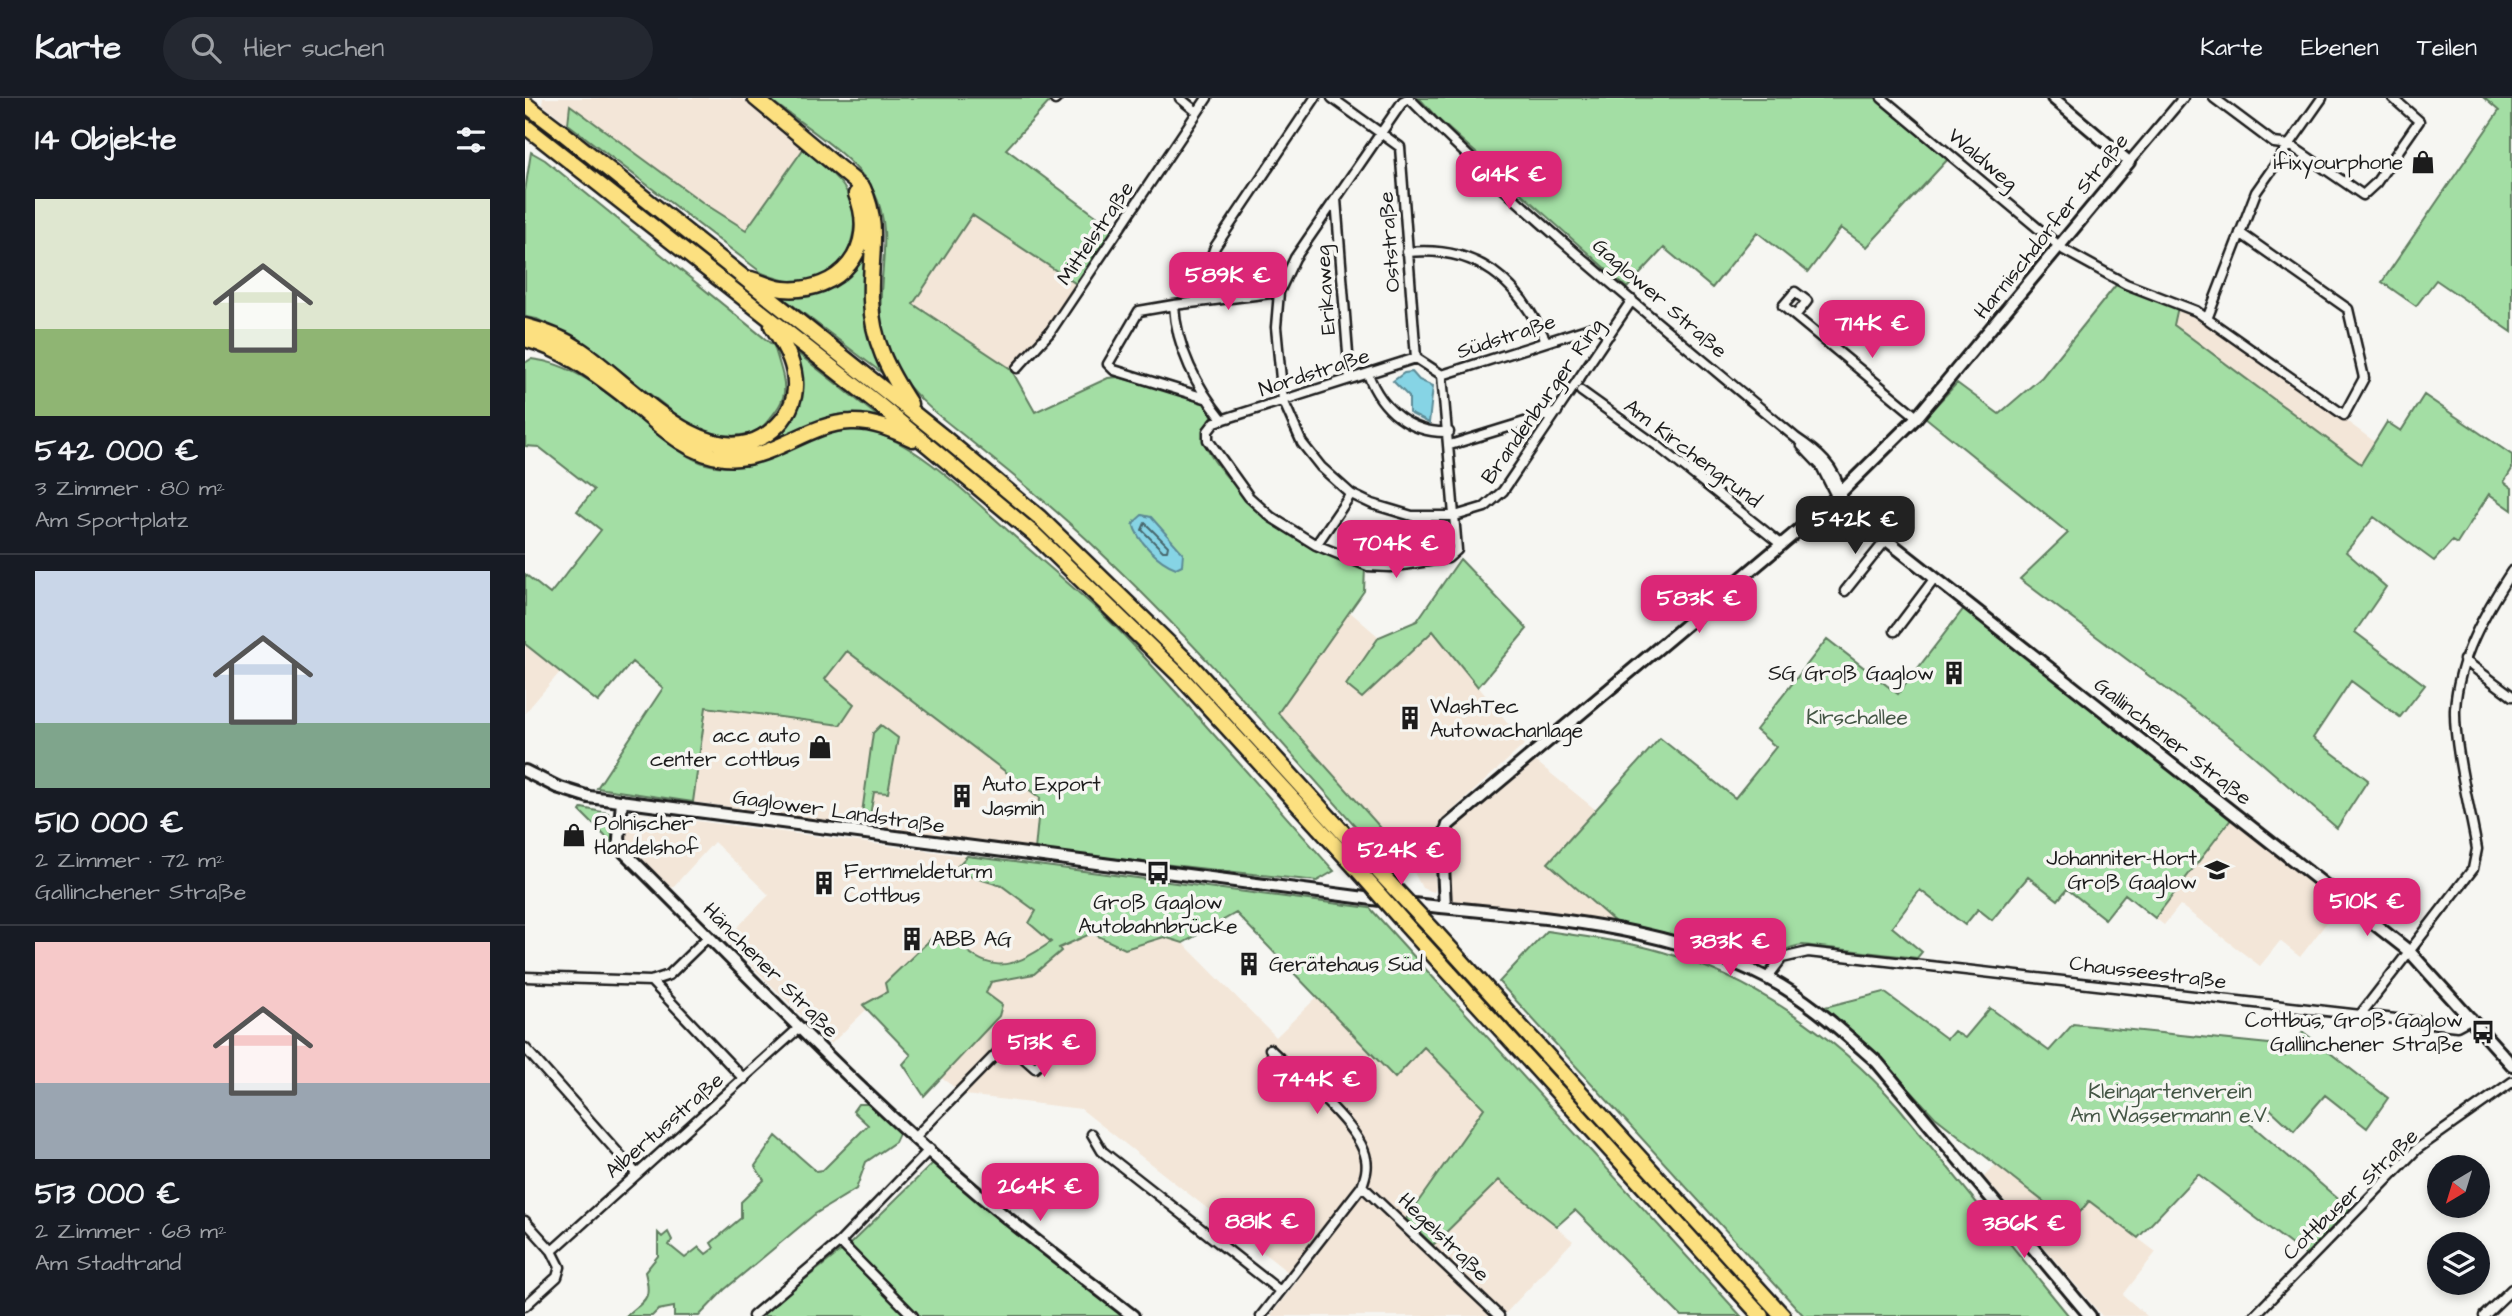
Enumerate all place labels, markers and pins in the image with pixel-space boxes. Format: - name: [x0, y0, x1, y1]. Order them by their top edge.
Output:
- place label: ifixyourphone: [2273, 148, 2403, 179]
- shop icon: ifixyourphone: [2409, 148, 2437, 176]
- pin: 614K €: [1452, 152, 1566, 211]
- pin: 589K €: [1171, 252, 1285, 312]
- pin: 714K €: [1815, 300, 1929, 360]
- pin: 542K €: [1798, 496, 1912, 556]
- pin: 704K €: [1339, 520, 1453, 580]
- pin: 583K €: [1642, 575, 1756, 635]
- place label: SG Groß Gaglow: [1768, 659, 1934, 690]
- building icon: SG Groß Gaglow: [1940, 659, 1968, 687]
- place label: WashTec Autowachanlage: [1430, 692, 1583, 747]
- building icon: WashTec Autowachanlage: [1396, 704, 1424, 732]
- place label: acc auto center cottbus: [650, 721, 800, 774]
- shop icon: acc auto center cottbus: [806, 733, 834, 761]
- place label: Auto Export Jasmin: [982, 770, 1101, 823]
- building icon: Auto Export Jasmin: [948, 782, 976, 810]
- place label: Polnischer Handelshof: [594, 809, 699, 862]
- shop icon: Polnischer Handelshof: [560, 821, 588, 849]
- pin: 524K €: [1344, 828, 1458, 887]
- place label: Johanniter-Hort Groß Gaglow: [2046, 844, 2197, 899]
- school or university icon: Johanniter-Hort Groß Gaglow: [2203, 856, 2231, 884]
- place label: Fernmeldeturm Cottbus: [844, 857, 993, 910]
- bus stop icon: Groß Gaglow Autobahnbrücke: [1144, 859, 1172, 887]
- building icon: Fernmeldeturm Cottbus: [810, 869, 838, 897]
- pin: 510K €: [2310, 878, 2424, 938]
- place label: Groß Gaglow Autobahnbrücke: [1078, 888, 1238, 941]
- pin: 383K €: [1673, 918, 1787, 978]
- building icon: ABB AG: [898, 925, 926, 953]
- place label: ABB AG: [932, 925, 1012, 954]
- building icon: Gerätehaus Süd: [1235, 950, 1263, 978]
- place label: Gerätehaus Süd: [1269, 950, 1423, 979]
- place label: Cottbus, Groß Gaglow Gallinchener Straße: [2245, 1006, 2463, 1059]
- bus stop icon: Cottbus, Groß Gaglow Gallinchener Straße: [2469, 1018, 2497, 1046]
- pin: 513K €: [987, 1020, 1101, 1079]
- pin: 744K €: [1260, 1056, 1374, 1116]
- pin: 264K €: [983, 1164, 1097, 1223]
- pin: 881K €: [1205, 1198, 1319, 1258]
- pin: 386K €: [1967, 1200, 2081, 1260]

